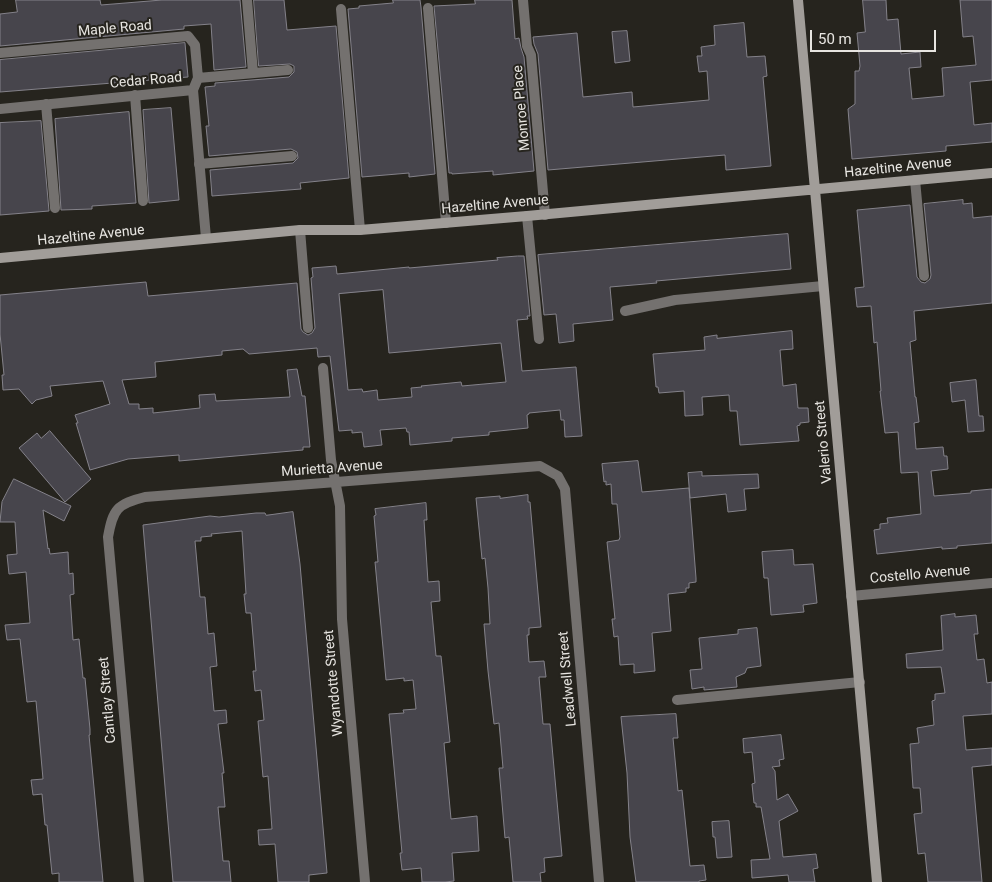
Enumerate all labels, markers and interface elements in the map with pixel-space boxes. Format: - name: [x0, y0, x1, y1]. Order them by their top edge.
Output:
- street label: Maple Road: [77, 17, 153, 41]
- scale bar: [812, 20, 938, 52]
- text: 50 m: [818, 30, 852, 48]
- street label: Monroe Place: [510, 64, 534, 152]
- street label: Cedar Road: [109, 69, 183, 93]
- street label: Hazeltine Avenue: [844, 154, 952, 182]
- street label: Hazeltine Avenue: [441, 192, 549, 218]
- street label: Hazeltine Avenue: [37, 222, 145, 250]
- street label: Valerio Street: [812, 400, 836, 484]
- street label: Murietta Avenue: [281, 457, 383, 481]
- street label: Costello Avenue: [869, 562, 971, 588]
- street label: Wyandotte Street: [321, 629, 347, 737]
- street label: Leadwell Street: [555, 631, 581, 727]
- street label: Cantlay Street: [96, 656, 120, 744]

